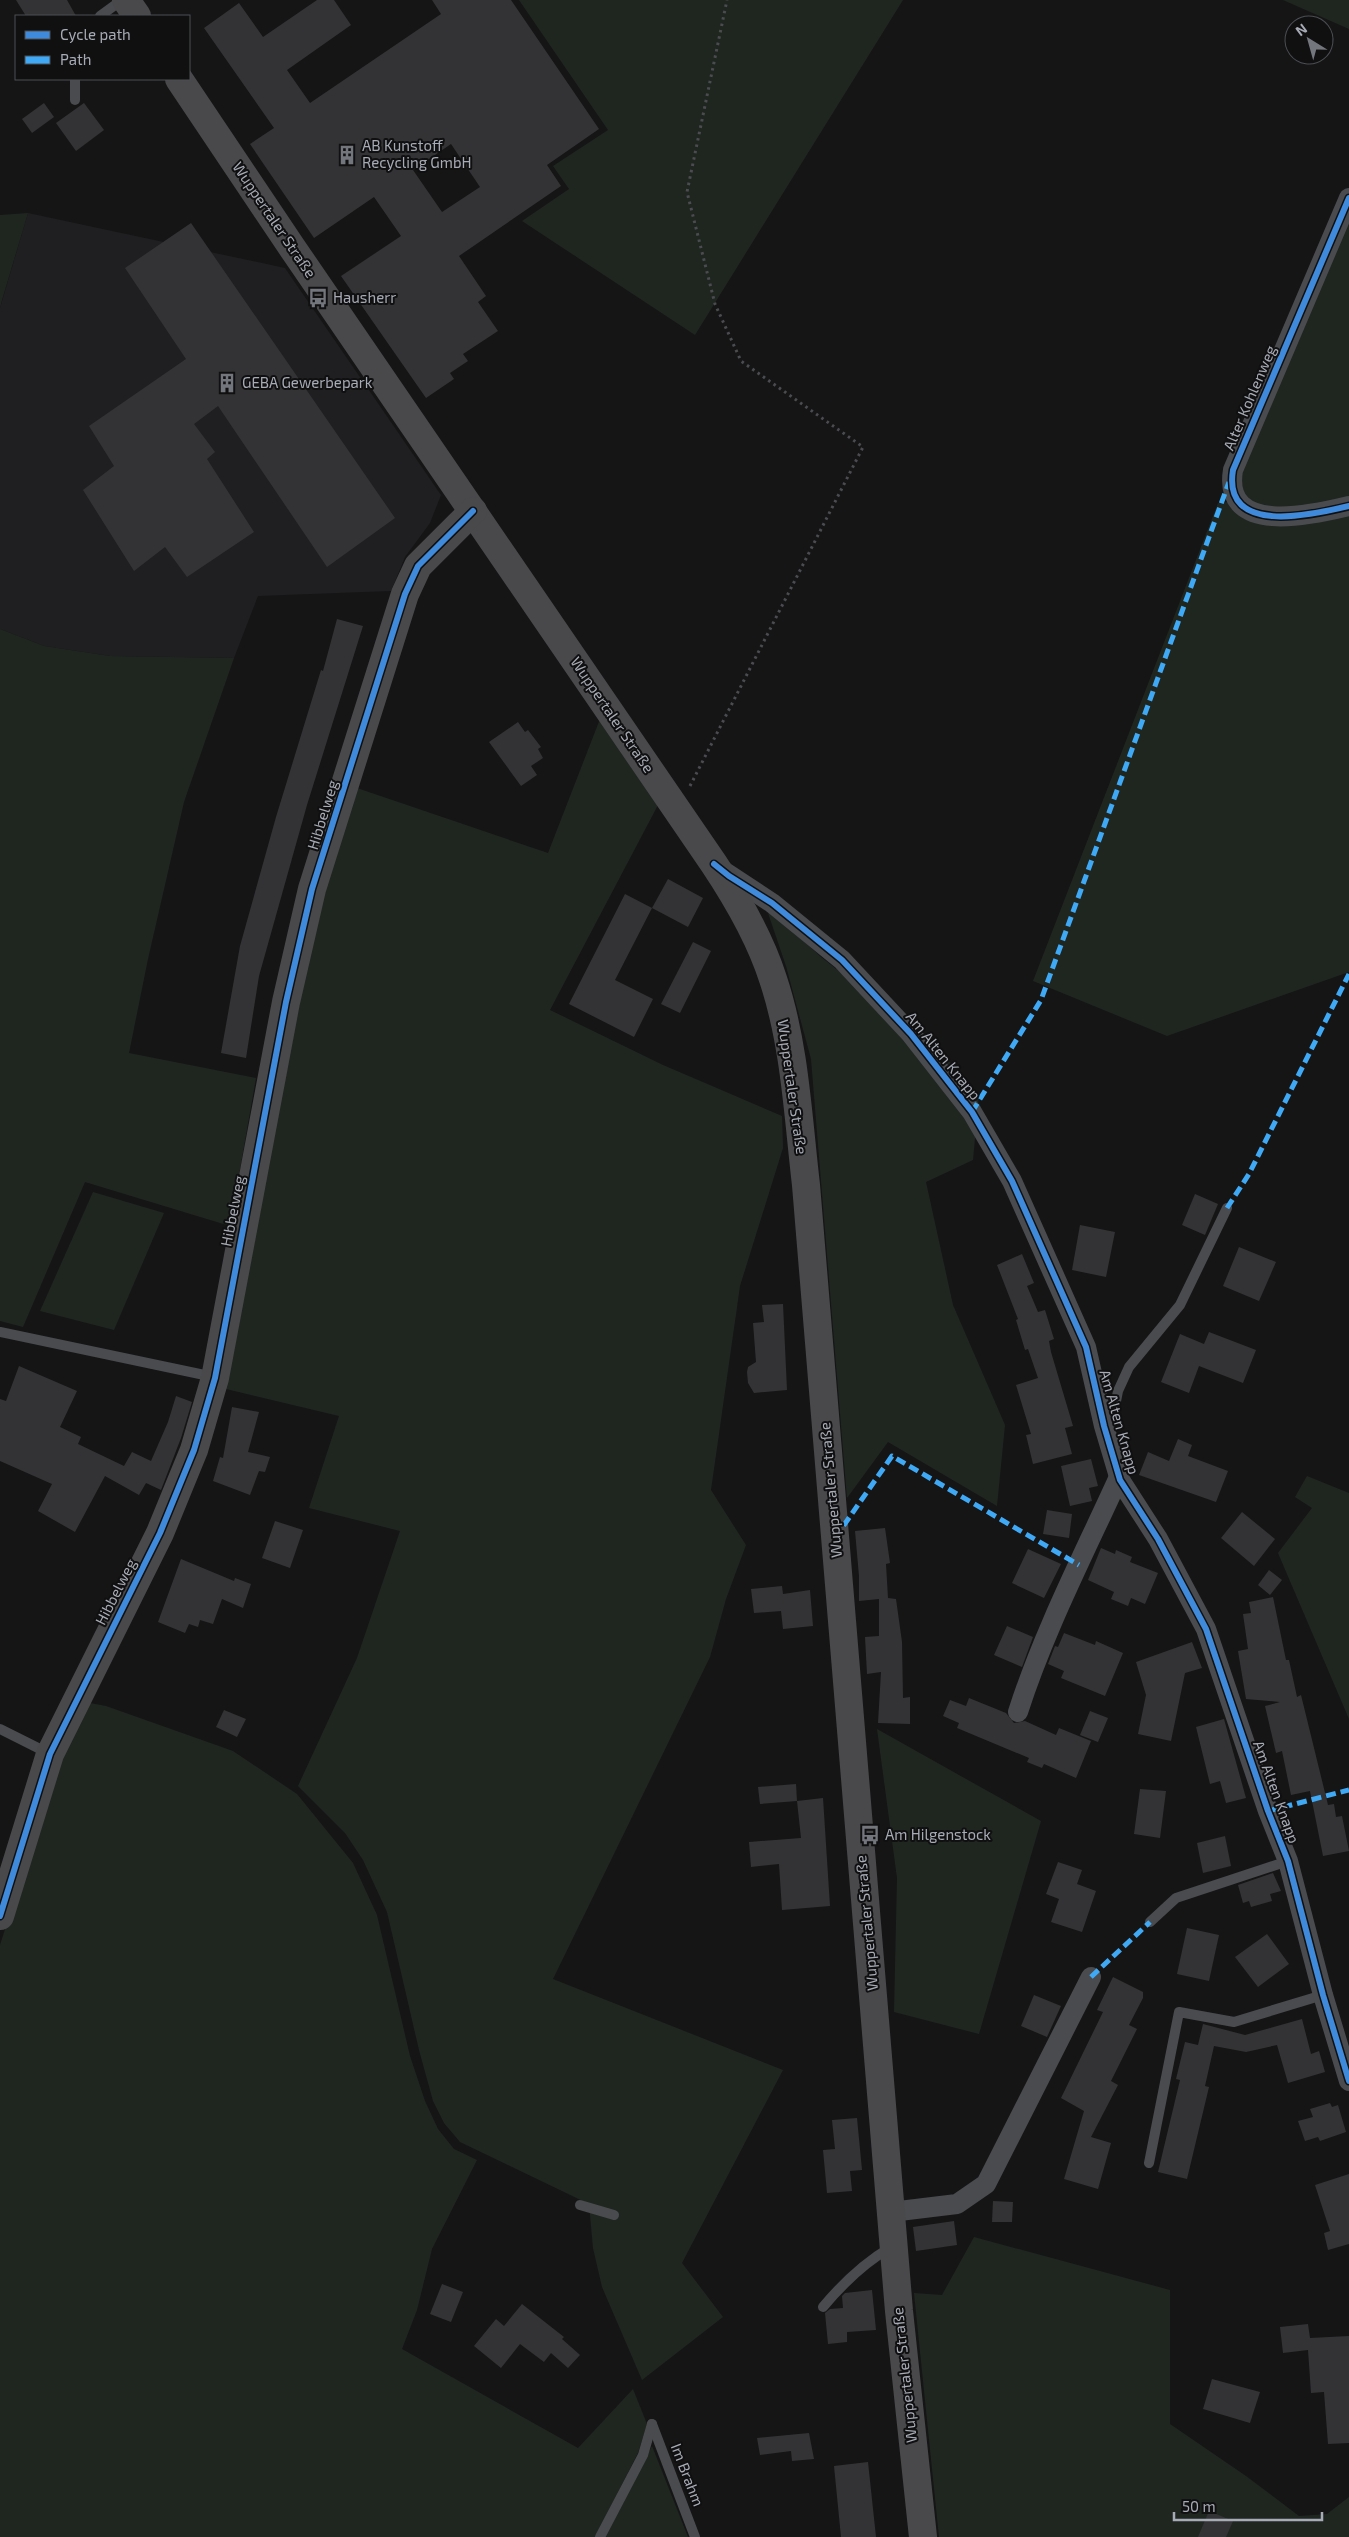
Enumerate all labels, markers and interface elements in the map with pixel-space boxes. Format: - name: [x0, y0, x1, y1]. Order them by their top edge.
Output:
- legend: [15, 15, 190, 80]
- north arrow: [1284, 15, 1334, 65]
- text: N: [1292, 19, 1310, 39]
- text: Cycle path: [60, 25, 131, 43]
- text: Path: [60, 50, 91, 68]
- place label: AB Kunstoff Recycling GmbH: [362, 136, 472, 171]
- building icon: AB Kunstoff Recycling GmbH: [336, 144, 358, 166]
- street label: Wuppertaler Straße: [229, 158, 320, 281]
- bus stop icon: Hausherr: [307, 287, 329, 309]
- place label: Hausherr: [333, 288, 396, 306]
- street label: Alter Kohlenweg: [1219, 342, 1280, 453]
- building icon: GEBA Gewerbepark: [216, 372, 238, 394]
- place label: GEBA Gewerbepark: [242, 373, 373, 391]
- street label: Wuppertaler Straße: [567, 653, 658, 776]
- street label: Hibbelweg: [303, 777, 341, 852]
- street label: Am Alten Knapp: [903, 1008, 985, 1103]
- street label: Wuppertaler Straße: [775, 1018, 811, 1155]
- street label: Hibbelweg: [216, 1173, 248, 1248]
- street label: Am Alten Knapp: [1096, 1367, 1144, 1476]
- street label: Wuppertaler Straße: [815, 1422, 845, 1559]
- street label: Hibbelweg: [91, 1555, 140, 1628]
- street label: Am Alten Knapp: [1250, 1738, 1304, 1846]
- bus stop icon: Am Hilgenstock: [859, 1824, 881, 1846]
- place label: Am Hilgenstock: [885, 1825, 991, 1843]
- street label: Wuppertaler Straße: [851, 1855, 881, 1992]
- street label: Wuppertaler Straße: [888, 2307, 920, 2444]
- street label: Im Brahm: [668, 2441, 708, 2509]
- scale bar: [1174, 2490, 1322, 2522]
- text: 50 m: [1182, 2497, 1216, 2515]

